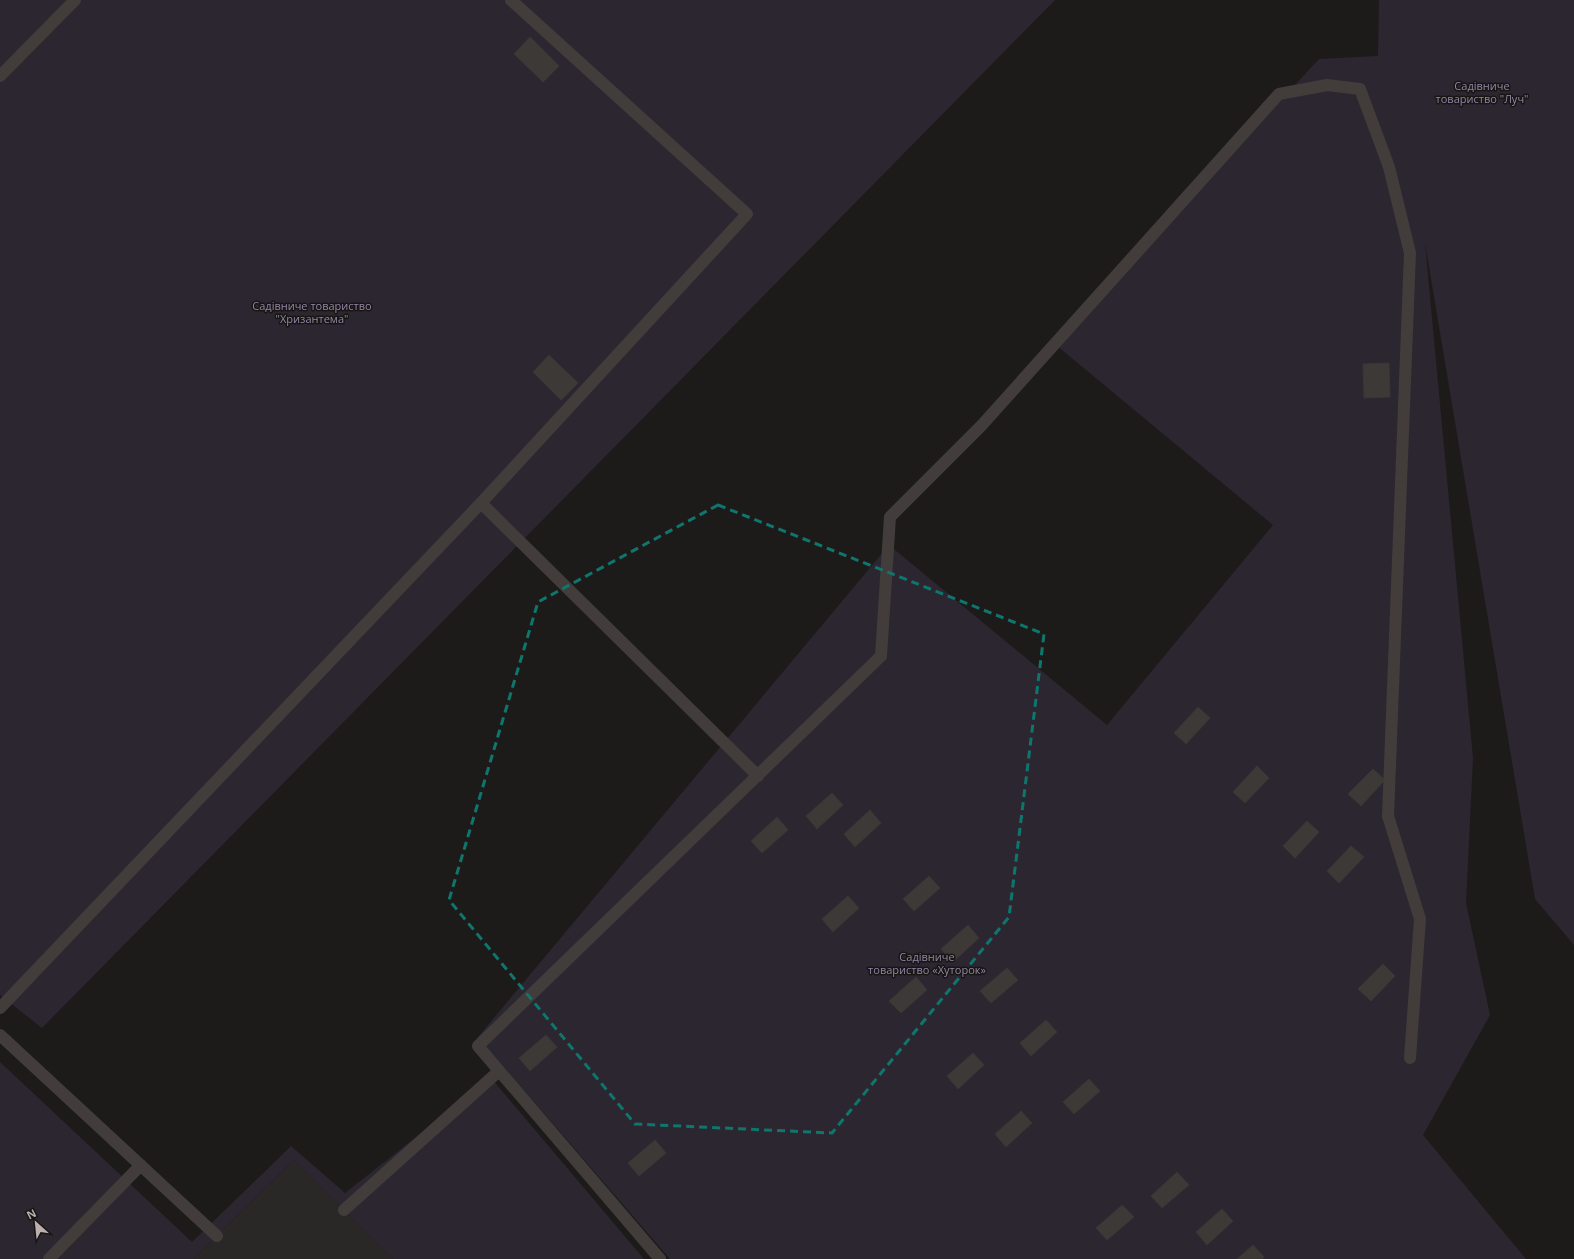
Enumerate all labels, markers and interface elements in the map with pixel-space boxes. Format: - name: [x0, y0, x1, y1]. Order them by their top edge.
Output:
- park label: Садівниче товариство "Луч": [1436, 78, 1528, 106]
- park label: Садівниче товариство "Хризантема": [252, 298, 372, 326]
- park label: Садівниче товариство «Хуторок»: [868, 949, 986, 977]
- north arrow: [16, 1203, 56, 1243]
- text: N: [24, 1205, 39, 1222]

